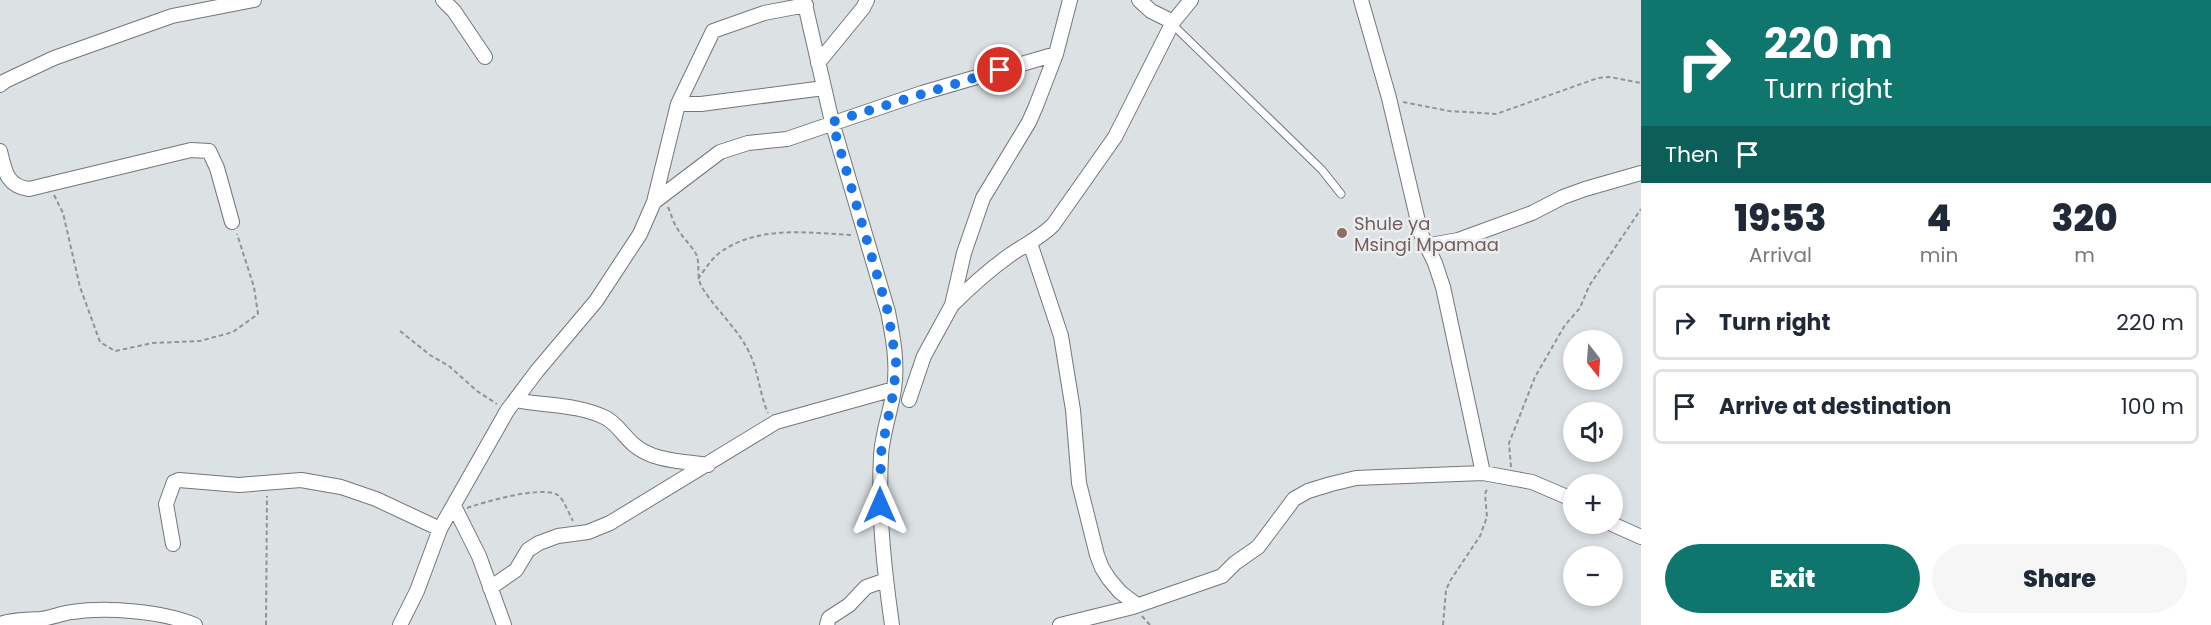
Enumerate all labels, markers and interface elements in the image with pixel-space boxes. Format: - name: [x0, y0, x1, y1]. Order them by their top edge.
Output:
- text: 220 m: [1764, 14, 1893, 73]
- icon: right: [1665, 24, 1743, 102]
- pin: [974, 44, 1025, 95]
- icon: arrive: [983, 53, 1016, 86]
- text: Turn right: [1764, 70, 1893, 107]
- icon: arrive: [1731, 138, 1764, 171]
- text: Then: [1665, 139, 1719, 170]
- text: 19:53: [1734, 193, 1827, 244]
- text: 4: [1927, 193, 1951, 244]
- text: 320: [2052, 193, 2118, 244]
- place label: Shule ya Msingi Mpamaa: [1354, 211, 1499, 257]
- marker: Shule ya Msingi Mpamaa: [1335, 226, 1349, 240]
- text: Arrival: [1749, 241, 1812, 269]
- text: min: [1920, 241, 1958, 269]
- text: m: [2074, 241, 2095, 269]
- icon: right: [1668, 306, 1701, 339]
- text: Turn right: [1719, 307, 1830, 338]
- text: 220 m: [2116, 307, 2184, 338]
- north arrow: [1563, 330, 1623, 390]
- map controls: [1563, 330, 1623, 606]
- icon: arrive: [1668, 390, 1701, 423]
- text: Arrive at destination: [1719, 391, 1951, 422]
- text: 100 m: [2121, 391, 2184, 422]
- button: sound: [1563, 402, 1623, 462]
- position arrow: [848, 473, 912, 537]
- button: +: [1563, 474, 1623, 534]
- button: Exit: [1665, 544, 1920, 613]
- button: Share: [1932, 544, 2187, 613]
- button: −: [1563, 546, 1623, 606]

